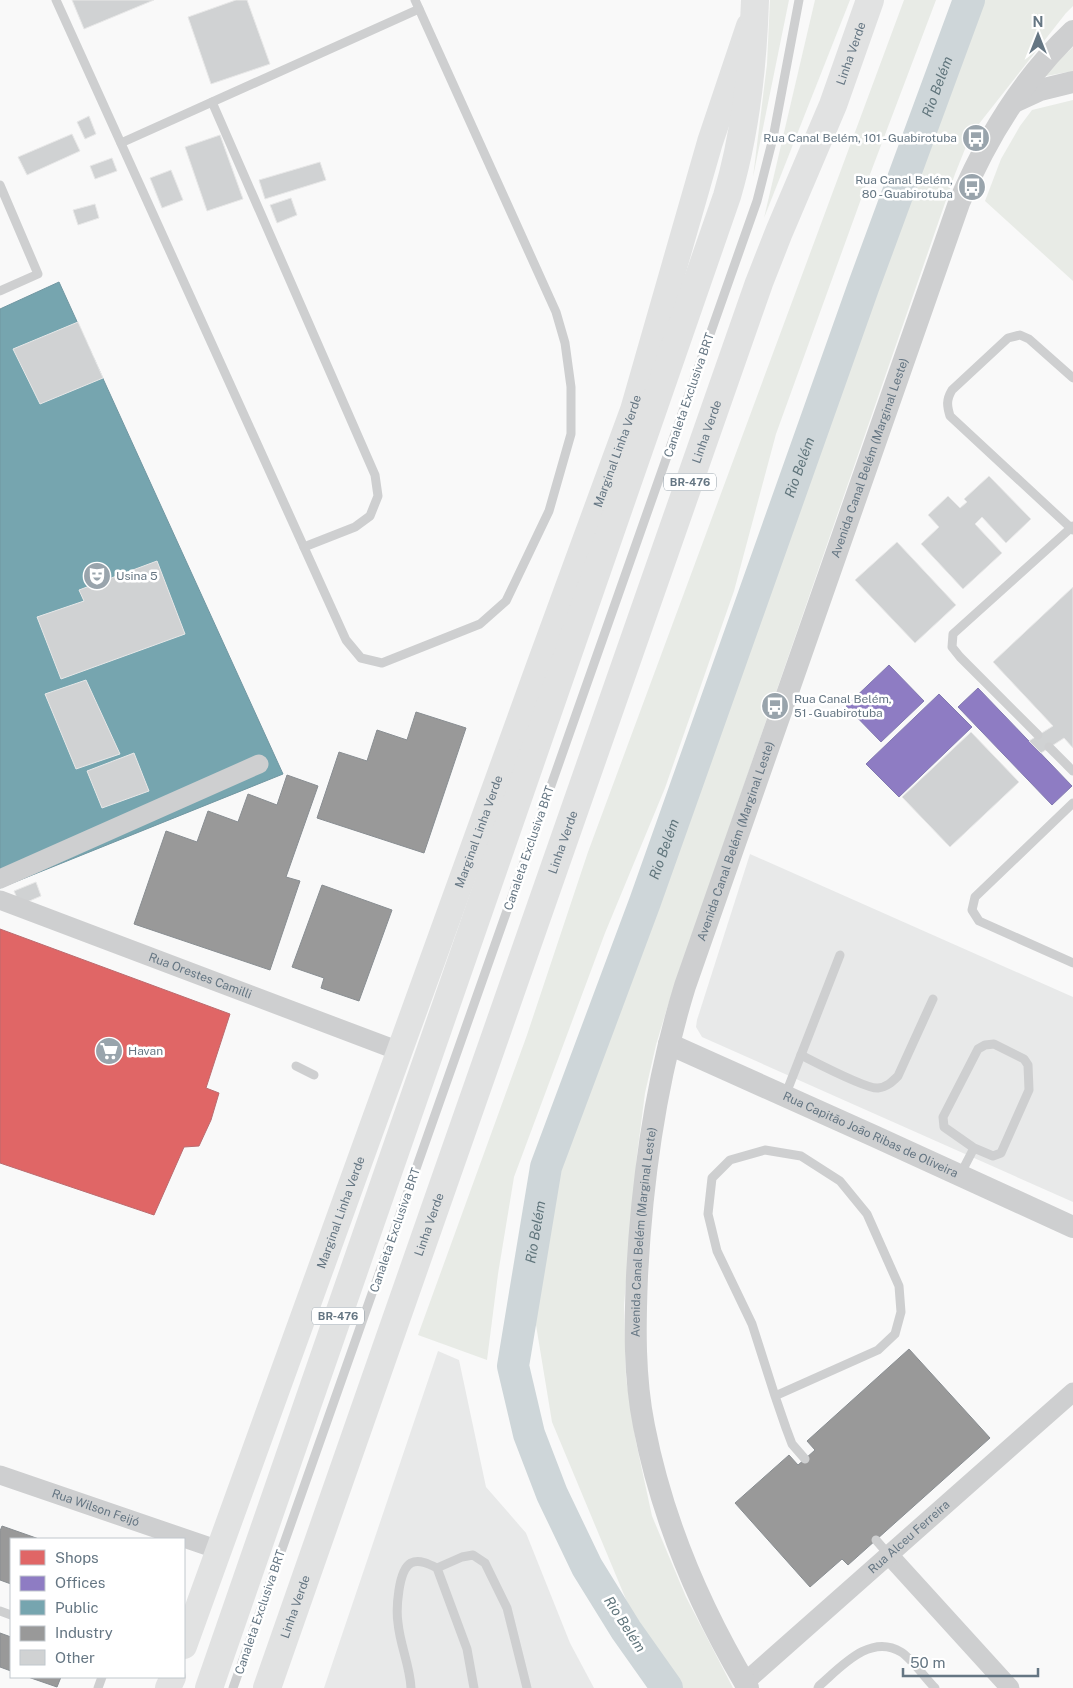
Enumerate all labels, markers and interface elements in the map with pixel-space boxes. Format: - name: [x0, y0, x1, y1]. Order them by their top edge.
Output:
- north arrow: [1013, 10, 1063, 60]
- text: N: [1033, 14, 1043, 30]
- street label: Linha Verde: [834, 20, 869, 87]
- water label: Rio Belém: [919, 54, 956, 119]
- bus stop icon: Rua Canal Belém, 101 - Guabirotuba: [961, 123, 991, 153]
- place label: Rua Canal Belém, 101 - Guabirotuba: [763, 131, 957, 145]
- bus stop icon: Rua Canal Belém, 80 - Guabirotuba: [957, 172, 987, 202]
- place label: Rua Canal Belém, 80 - Guabirotuba: [855, 173, 953, 201]
- street label: Canaleta Exclusiva BRT: [661, 331, 717, 459]
- street label: Avenida Canal Belém (Marginal Leste): [828, 356, 911, 560]
- street label: Marginal Linha Verde: [591, 393, 644, 509]
- street label: Linha Verde: [689, 398, 724, 465]
- water label: Rio Belém: [781, 435, 817, 500]
- road number: BR-476: [664, 474, 716, 491]
- theatre icon: Usina 5: [82, 561, 112, 591]
- place label: Usina 5: [116, 569, 158, 583]
- bus stop icon: Rua Canal Belém, 51 - Guabirotuba: [760, 691, 790, 721]
- place label: Rua Canal Belém, 51 - Guabirotuba: [794, 692, 892, 720]
- street label: Avenida Canal Belém (Marginal Leste): [694, 739, 777, 943]
- street label: Marginal Linha Verde: [452, 774, 506, 890]
- street label: Canaleta Exclusiva BRT: [501, 784, 557, 912]
- street label: Linha Verde: [546, 809, 581, 876]
- water label: Rio Belém: [646, 817, 682, 882]
- street label: Rua Orestes Camilli: [147, 950, 254, 1002]
- supermarket icon: Havan: [94, 1036, 124, 1066]
- place label: Havan: [128, 1044, 163, 1058]
- street label: Rua Capitão João Ribas de Oliveira: [781, 1089, 960, 1180]
- street label: Avenida Canal Belém (Marginal Leste): [629, 1126, 659, 1337]
- street label: Marginal Linha Verde: [314, 1154, 368, 1271]
- street label: Canaleta Exclusiva BRT: [367, 1166, 423, 1294]
- street label: Linha Verde: [412, 1191, 447, 1258]
- water label: Rio Belém: [522, 1200, 548, 1265]
- road number: BR-476: [312, 1308, 364, 1324]
- street label: Rua Wilson Feijó: [50, 1486, 141, 1529]
- street label: Rua Alceu Ferreira: [866, 1497, 953, 1577]
- legend: [10, 1538, 185, 1678]
- street label: Canaleta Exclusiva BRT: [232, 1548, 288, 1676]
- text: Shops: [55, 1549, 99, 1566]
- street label: Linha Verde: [278, 1573, 313, 1640]
- text: Offices: [55, 1574, 105, 1591]
- water label: Rio Belém: [601, 1593, 649, 1655]
- text: Public: [55, 1599, 99, 1616]
- text: Industry: [55, 1624, 113, 1641]
- scale bar: [903, 1646, 1038, 1678]
- text: Other: [55, 1649, 95, 1666]
- text: 50 m: [910, 1654, 945, 1671]

